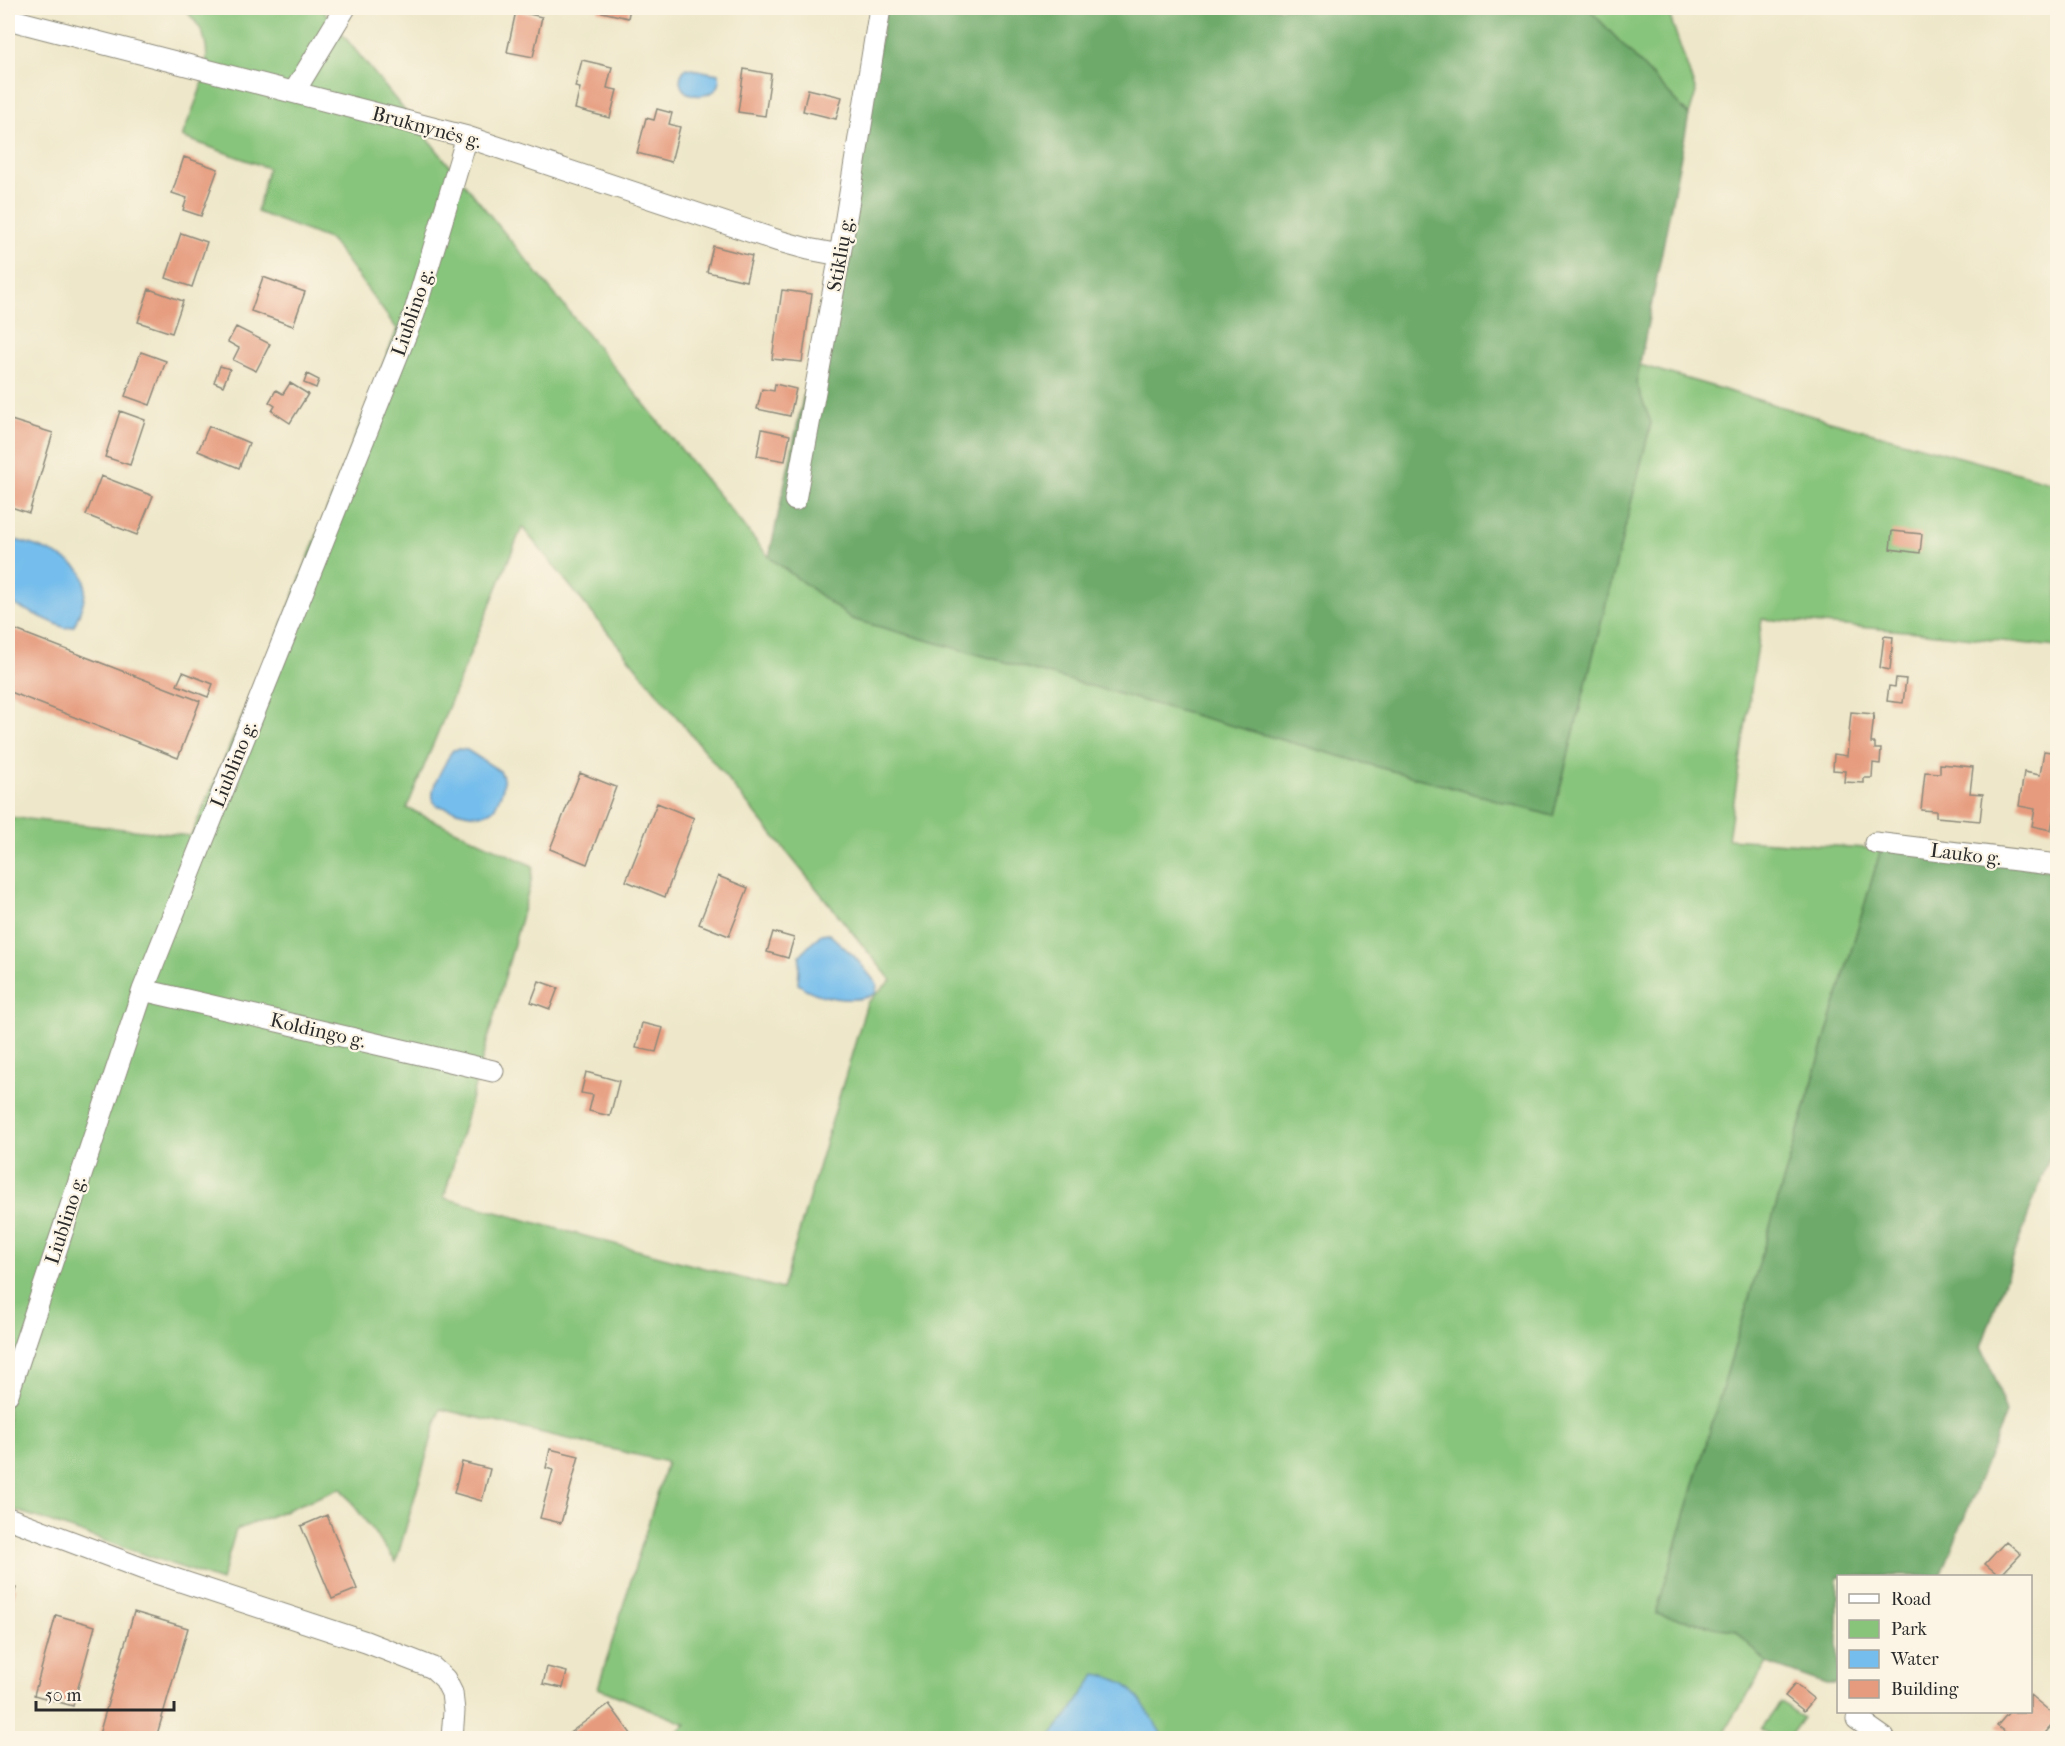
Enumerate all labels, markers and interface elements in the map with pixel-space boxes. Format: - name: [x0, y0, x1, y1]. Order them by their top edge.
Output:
- street label: Bruknynės g.: [370, 102, 484, 153]
- street label: Stiklių g.: [823, 215, 858, 293]
- street label: Liublino g.: [387, 265, 438, 359]
- street label: Liublino g.: [206, 717, 261, 811]
- street label: Lauko g.: [1929, 839, 2003, 870]
- street label: Koldingo g.: [268, 1008, 368, 1053]
- street label: Liublino g.: [40, 1173, 91, 1267]
- legend: [1837, 1575, 2032, 1713]
- text: Road: [1891, 1589, 1931, 1610]
- text: Park: [1891, 1619, 1928, 1640]
- text: Water: [1890, 1649, 1939, 1670]
- scale bar: [36, 1674, 174, 1712]
- text: Building: [1891, 1679, 1959, 1700]
- text: 50 m: [45, 1685, 82, 1706]

